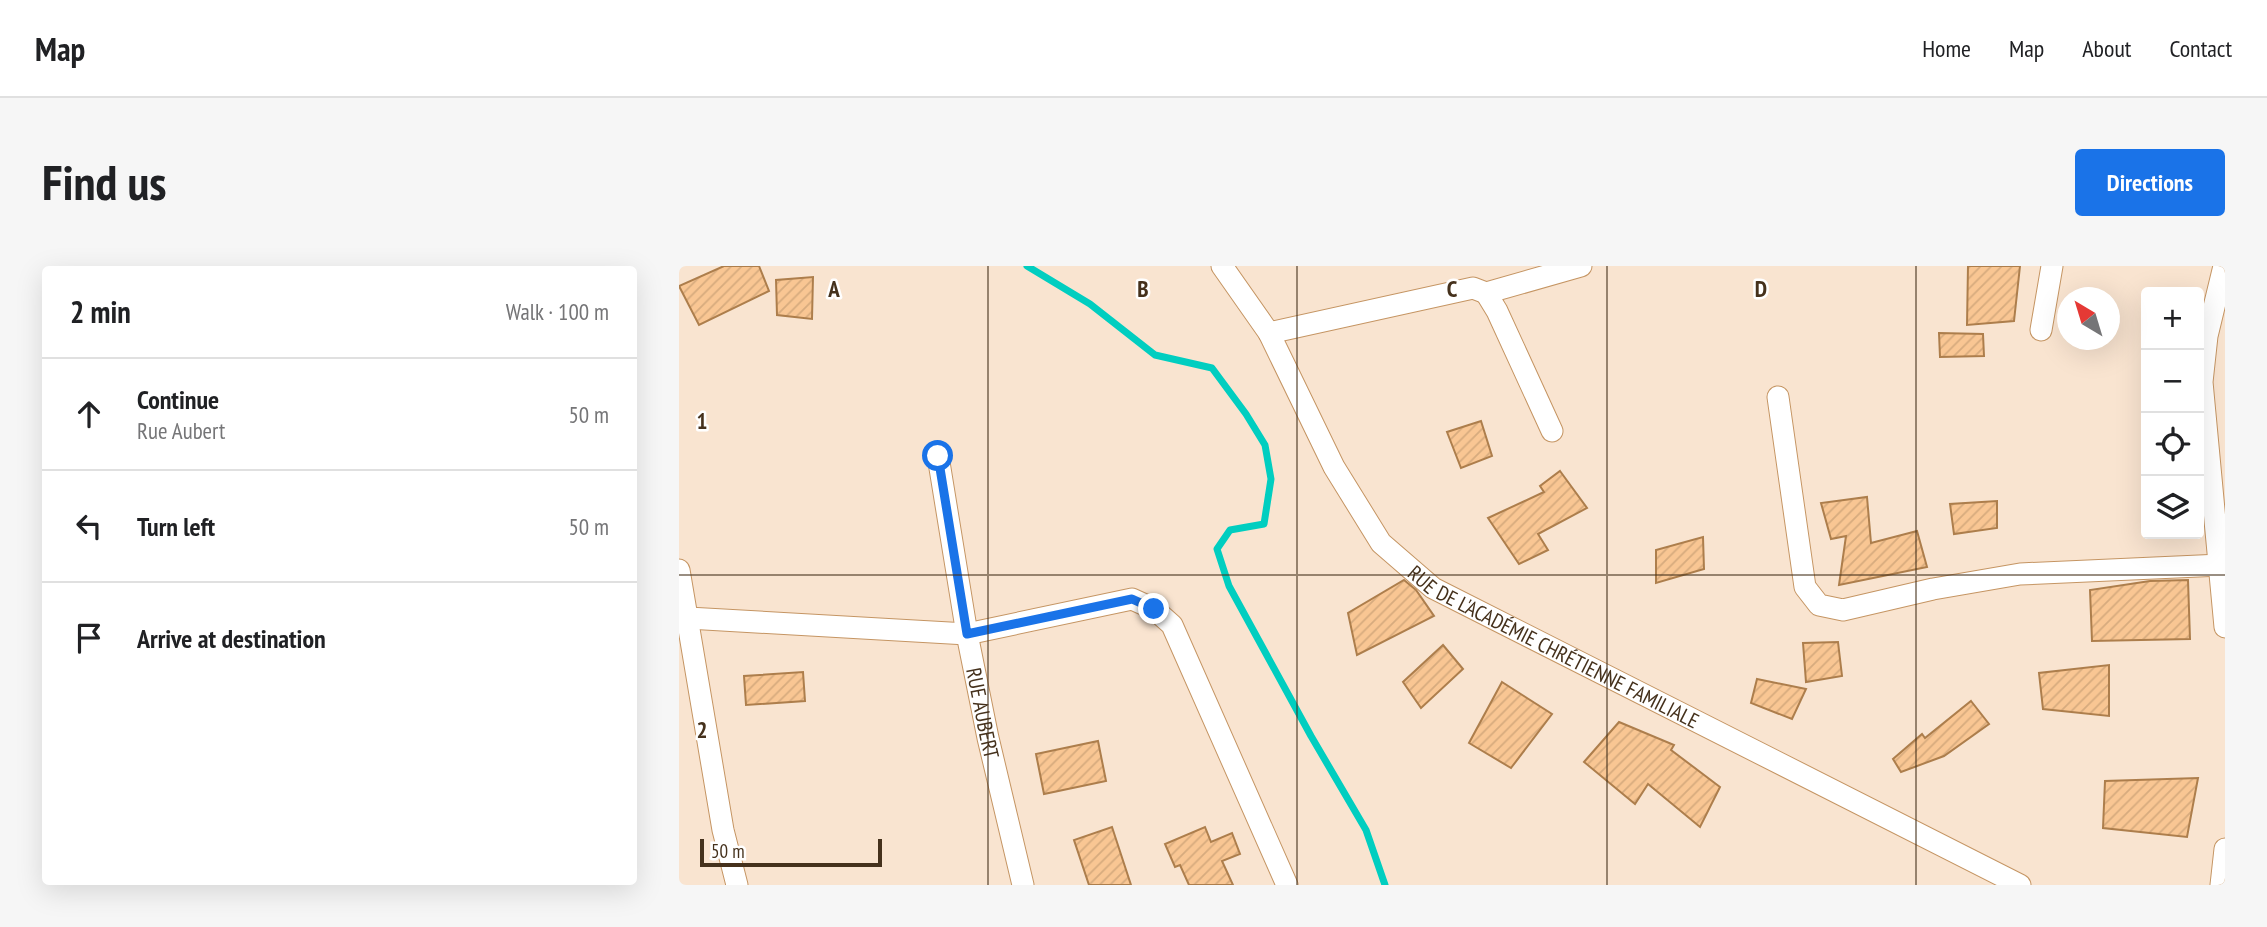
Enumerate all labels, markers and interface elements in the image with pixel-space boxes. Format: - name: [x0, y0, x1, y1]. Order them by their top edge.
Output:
- text: Map: [35, 27, 85, 70]
- text: Home: [1922, 33, 1971, 64]
- text: Map: [2009, 33, 2044, 64]
- text: About: [2082, 33, 2131, 64]
- text: Contact: [2169, 33, 2232, 64]
- button: Directions: [2075, 149, 2225, 216]
- text: Find us: [42, 150, 166, 214]
- text: A: [827, 274, 840, 303]
- text: B: [1137, 274, 1149, 303]
- text: C: [1447, 274, 1458, 303]
- text: D: [1755, 274, 1767, 303]
- north arrow: [2057, 287, 2120, 350]
- map controls: [2141, 287, 2204, 539]
- button: +: [2141, 287, 2204, 350]
- text: 2 min: [70, 292, 131, 331]
- text: Walk · 100 m: [506, 297, 609, 326]
- button: −: [2141, 350, 2204, 413]
- text: Continue: [137, 383, 219, 416]
- icon: ahead: [70, 395, 108, 433]
- text: 50 m: [568, 400, 609, 429]
- text: 1: [697, 406, 708, 435]
- button: locate: [2141, 413, 2204, 476]
- text: Rue Aubert: [137, 416, 225, 445]
- route start: [922, 440, 953, 471]
- button: layers: [2141, 476, 2204, 539]
- icon: left: [70, 507, 108, 545]
- text: Turn left: [137, 510, 215, 543]
- text: 50 m: [568, 512, 609, 541]
- street label: RUE DE L'ACADÉMIE CHRÉTIENNE FAMILIALE: [1403, 559, 1704, 734]
- route end: [1138, 593, 1169, 624]
- icon: arrive: [70, 619, 108, 657]
- text: Arrive at destination: [137, 622, 326, 655]
- street label: RUE AUBERT: [961, 665, 1006, 762]
- text: 2: [697, 715, 708, 744]
- scale bar: [700, 836, 882, 868]
- text: 50 m: [711, 839, 745, 863]

